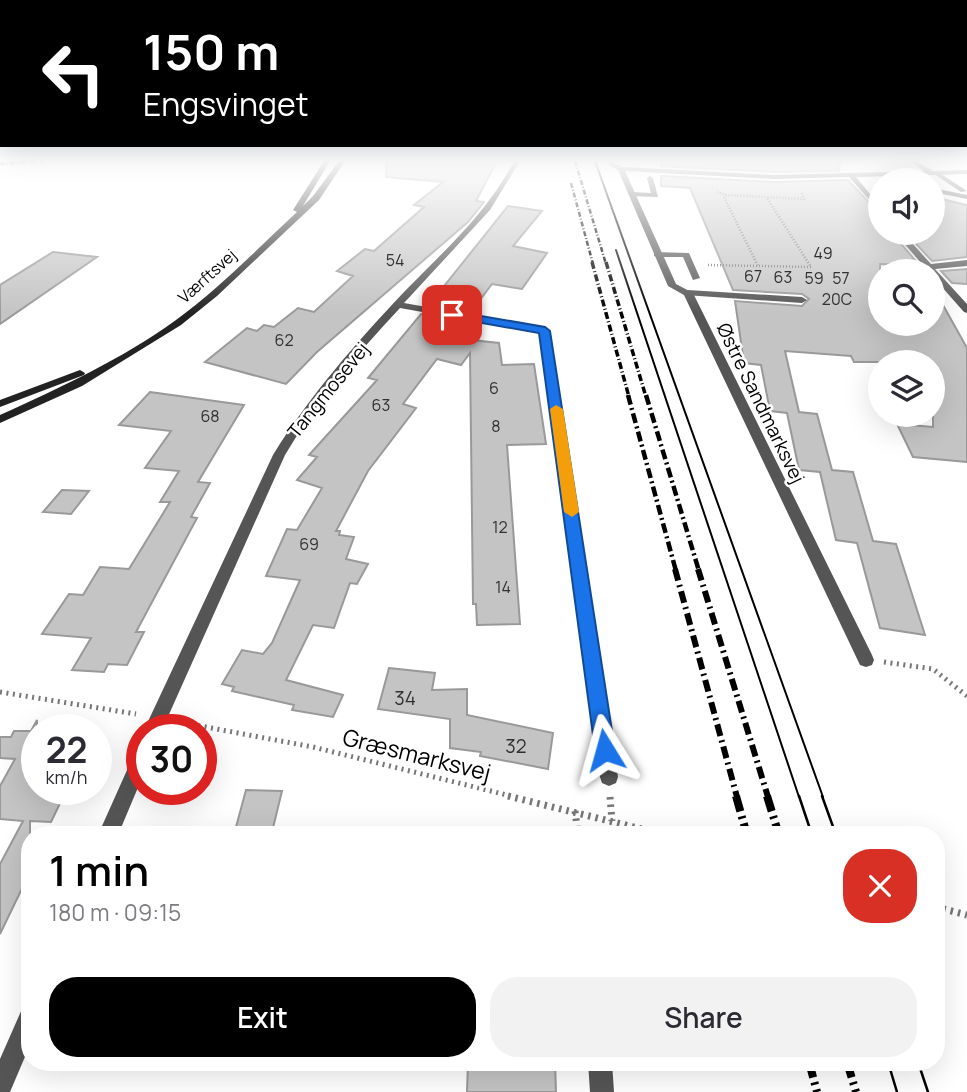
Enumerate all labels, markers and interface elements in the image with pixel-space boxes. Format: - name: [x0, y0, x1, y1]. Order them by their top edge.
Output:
- text: 150 m: [143, 18, 279, 85]
- icon: left: [28, 28, 119, 119]
- text: Engsvinget: [143, 82, 309, 126]
- map controls: [868, 168, 945, 427]
- button: sound: [868, 168, 945, 245]
- house number: 49: [813, 242, 833, 264]
- street label: Værftsvej: [173, 244, 241, 308]
- house number: 54: [386, 249, 404, 271]
- button: search: [868, 259, 945, 336]
- house number: 67: [744, 265, 762, 287]
- house number: 63: [774, 266, 792, 288]
- house number: 59: [804, 267, 824, 289]
- house number: 57: [832, 267, 850, 289]
- pin: [422, 285, 482, 345]
- house number: 20C: [822, 288, 852, 310]
- icon: arrive: [433, 296, 471, 334]
- street label: Østre Sandmarksvej: [711, 319, 811, 487]
- house number: 62: [274, 329, 294, 351]
- street label: Tangmosevej: [281, 337, 375, 443]
- button: layers: [868, 350, 945, 427]
- house number: 6: [489, 377, 499, 399]
- house number: 63: [372, 394, 390, 416]
- house number: 68: [200, 405, 220, 427]
- house number: 8: [491, 415, 501, 437]
- house number: 12: [492, 516, 508, 538]
- house number: 69: [299, 533, 319, 555]
- house number: 14: [495, 576, 511, 598]
- house number: 34: [394, 685, 416, 711]
- position arrow: [568, 713, 642, 787]
- speed limit sign: 30: [126, 714, 217, 805]
- street label: Græsmarksvej: [340, 720, 494, 788]
- text: 22: [46, 726, 87, 774]
- house number: 32: [505, 733, 527, 759]
- text: km/h: [46, 765, 87, 789]
- text: 1 min: [49, 841, 149, 899]
- button: close: [843, 849, 917, 923]
- text: 180 m · 09:15: [49, 896, 181, 928]
- button: Exit: [49, 977, 476, 1057]
- button: Share: [490, 977, 917, 1057]

